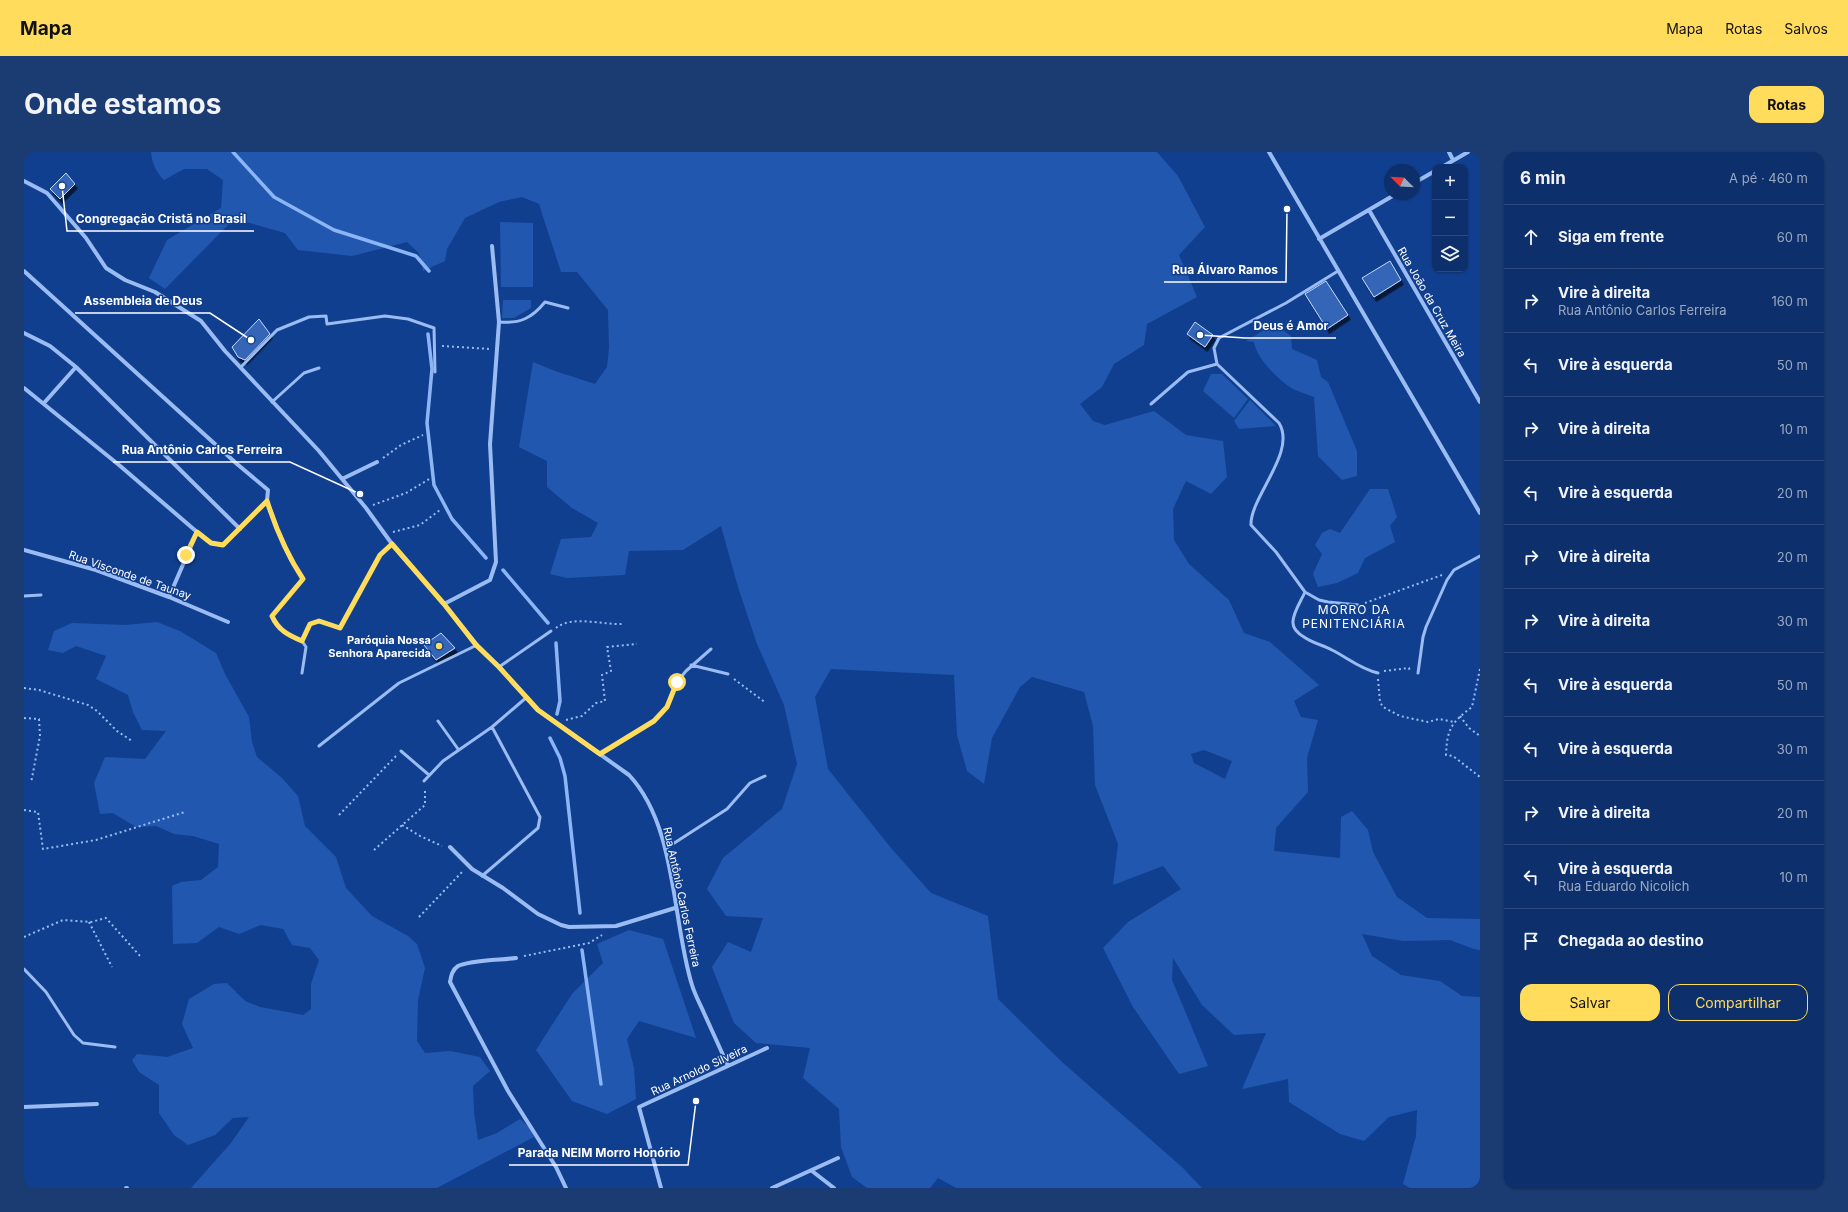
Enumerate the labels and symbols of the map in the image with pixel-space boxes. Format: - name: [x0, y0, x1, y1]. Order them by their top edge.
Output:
- north arrow: [1384, 164, 1420, 200]
- callout: Congregação Cristã no Brasil: [67, 207, 254, 231]
- text: Congregação Cristã no Brasil: [76, 211, 246, 226]
- street label: Rua João da Cruz Meira: [1395, 244, 1469, 360]
- callout: Rua Álvaro Ramos: [1164, 258, 1286, 282]
- text: Rua Álvaro Ramos: [1172, 262, 1278, 277]
- callout: Assembleia de Deus: [75, 289, 210, 313]
- text: Assembleia de Deus: [84, 293, 203, 308]
- callout: Deus é Amor: [1245, 314, 1336, 338]
- text: Deus é Amor: [1254, 318, 1329, 333]
- callout: Rua Antônio Carlos Ferreira: [113, 438, 290, 462]
- text: Rua Antônio Carlos Ferreira: [122, 442, 282, 457]
- route end: [177, 546, 195, 564]
- street label: Rua Visconde de Taunay: [67, 547, 193, 603]
- district label: MORRO DA PENITENCIÁRIA: [1302, 602, 1406, 631]
- place label: Paróquia Nossa Senhora Aparecida: [328, 633, 431, 660]
- marker: Paróquia Nossa Senhora Aparecida: [434, 641, 444, 651]
- route start: [668, 673, 686, 691]
- street label: Rua Antônio Carlos Ferreira: [660, 826, 704, 968]
- street label: Rua Arnoldo Silveira: [649, 1042, 749, 1098]
- callout: Parada NEIM Morro Honório: [509, 1141, 688, 1165]
- text: Parada NEIM Morro Honório: [518, 1145, 680, 1160]

